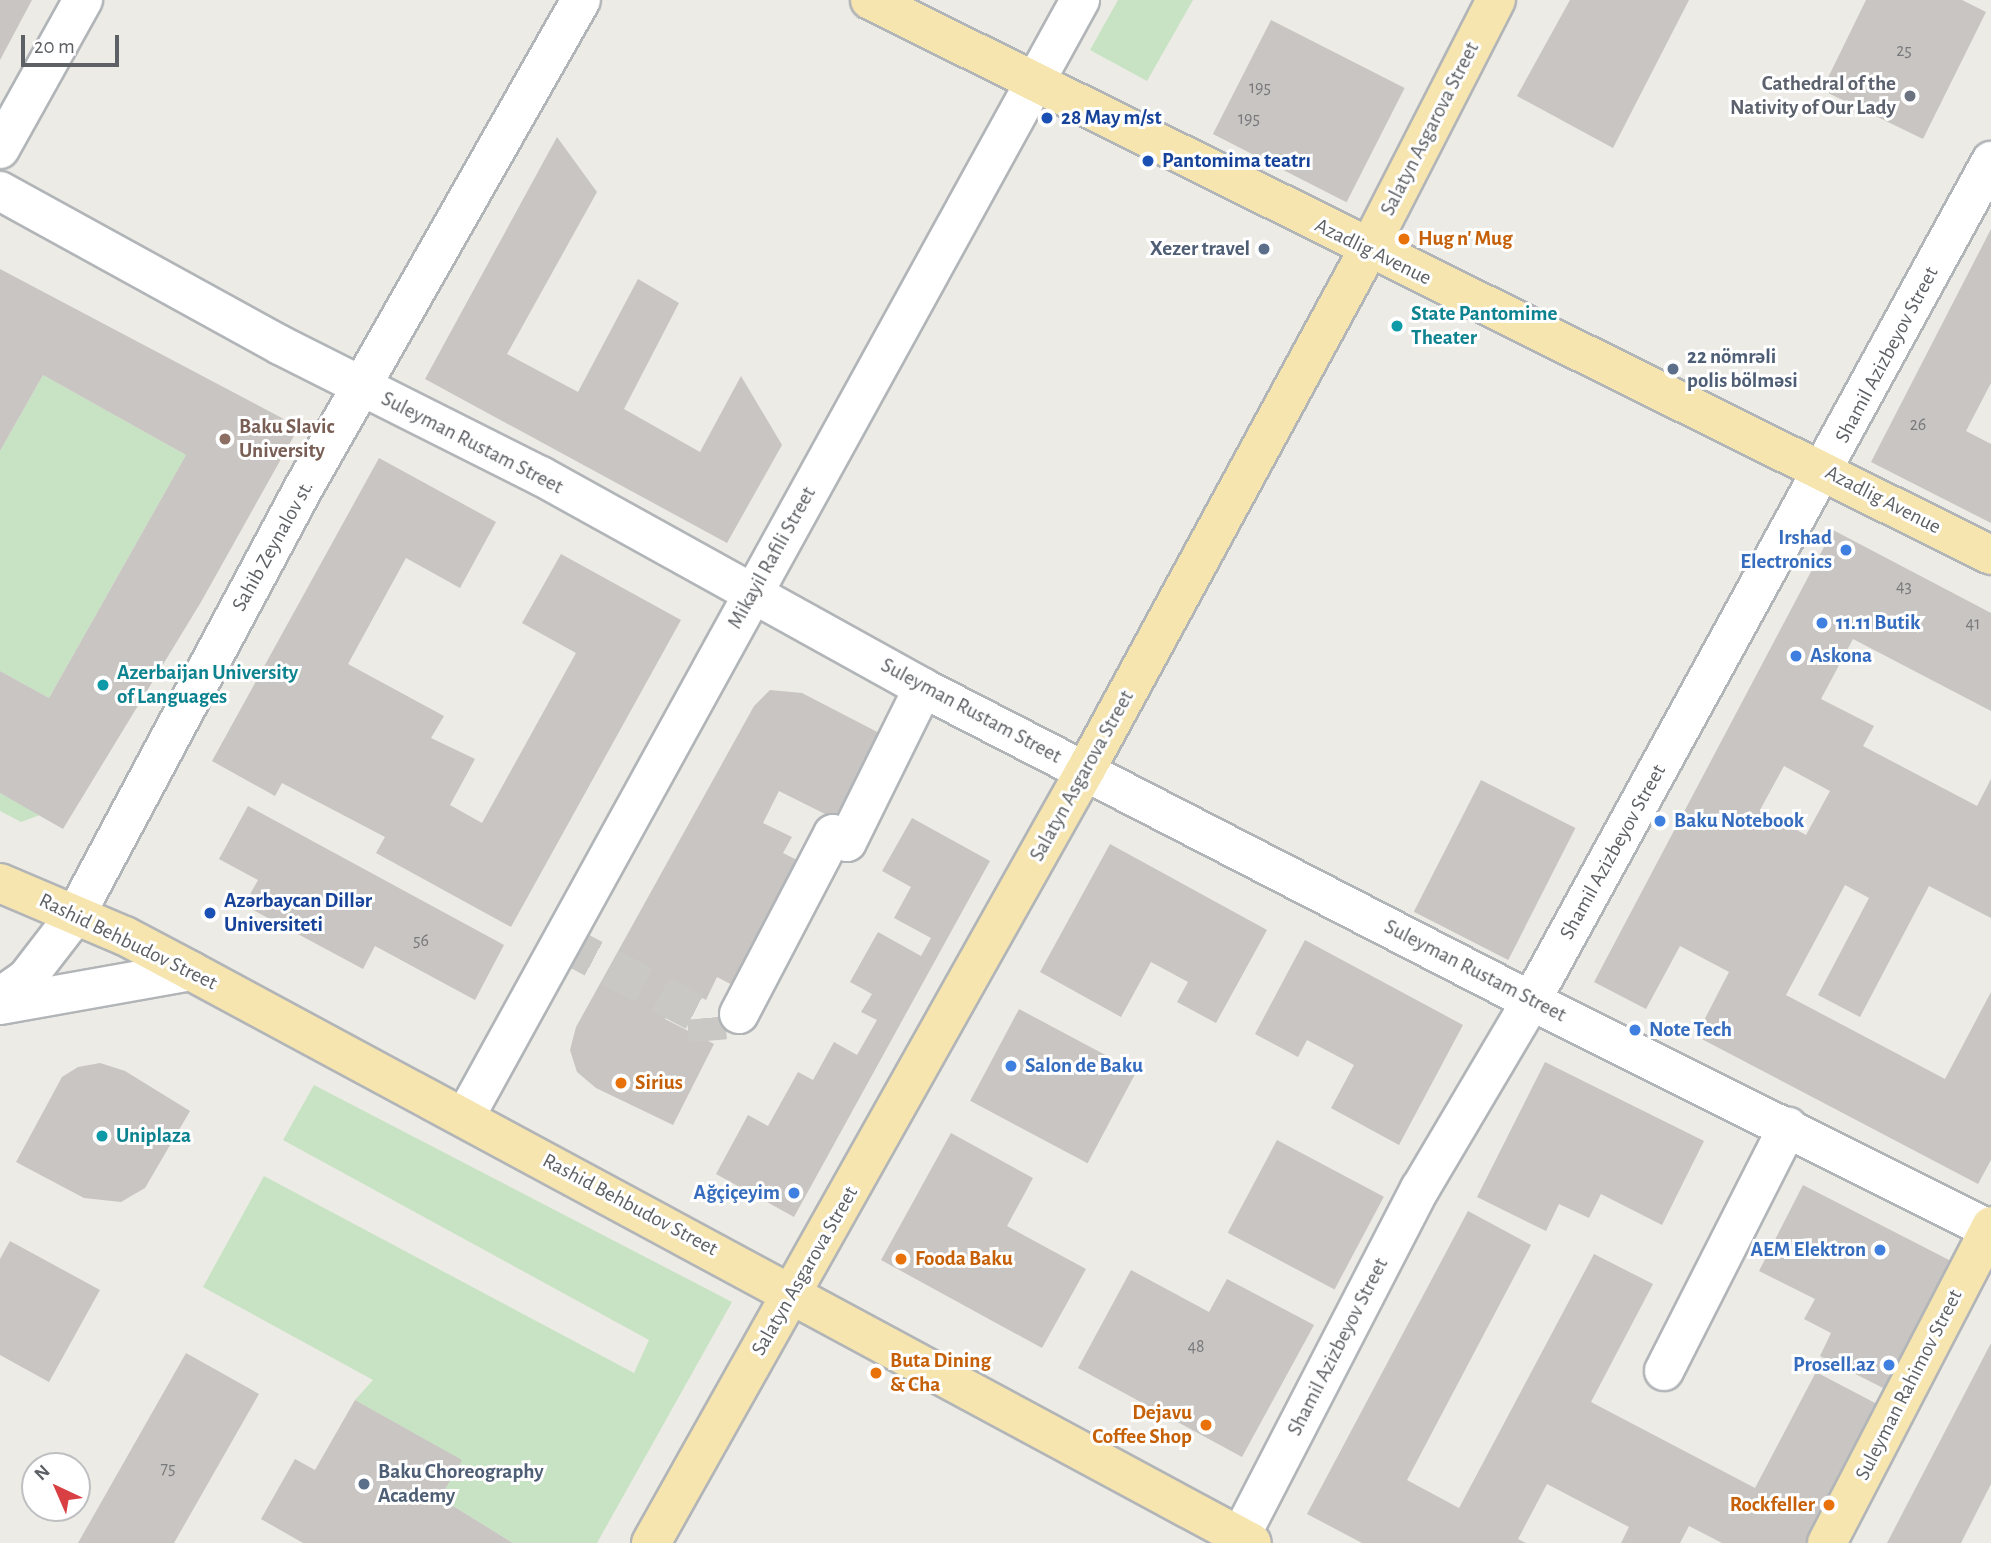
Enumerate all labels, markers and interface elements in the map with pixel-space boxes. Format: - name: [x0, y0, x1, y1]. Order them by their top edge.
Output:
- scale bar: [24, 21, 122, 65]
- text: 20 m: [34, 36, 75, 57]
- street label: Salatyn Asgarova Street: [1375, 38, 1485, 220]
- house number: 25: [1896, 40, 1912, 62]
- place label: Cathedral of the Nativity of Our Lady: [1730, 71, 1896, 121]
- house number: 195: [1249, 77, 1271, 99]
- marker: Cathedral of the Nativity of Our Lady: [1902, 88, 1918, 104]
- place label: 28 May m/st: [1061, 105, 1162, 131]
- house number: 195: [1238, 108, 1260, 130]
- marker: 28 May m/st: [1039, 110, 1055, 126]
- place label: Pantomima teatrı: [1162, 148, 1311, 174]
- marker: Pantomima teatrı: [1140, 153, 1156, 169]
- street label: Azadlig Avenue: [1311, 213, 1435, 291]
- place label: Hug n' Mug: [1418, 226, 1512, 252]
- marker: Hug n' Mug: [1396, 231, 1412, 247]
- place label: Xezer travel: [1150, 236, 1250, 262]
- marker: Xezer travel: [1256, 241, 1272, 257]
- street label: Shamil Azizbeyov Street: [1830, 263, 1944, 447]
- place label: State Pantomime Theater: [1411, 301, 1557, 351]
- marker: State Pantomime Theater: [1389, 318, 1405, 334]
- place label: 22 nömrəli polis bölməsi: [1687, 344, 1798, 394]
- marker: 22 nömrəli polis bölməsi: [1665, 361, 1681, 377]
- street label: Suleyman Rustam Street: [377, 386, 567, 500]
- place label: Baku Slavic University: [239, 414, 335, 464]
- house number: 26: [1910, 414, 1926, 436]
- marker: Baku Slavic University: [217, 431, 233, 447]
- street label: Azadlig Avenue: [1821, 460, 1945, 540]
- street label: Sahib Zeynalov st.: [227, 476, 319, 616]
- street label: Mikayil Rafili Street: [723, 483, 821, 633]
- place label: Irshad Electronics: [1740, 525, 1832, 575]
- marker: Irshad Electronics: [1838, 542, 1854, 558]
- house number: 43: [1896, 576, 1912, 598]
- place label: 11.11 Butik: [1836, 610, 1920, 636]
- house number: 41: [1966, 613, 1980, 635]
- marker: 11.11 Butik: [1814, 615, 1830, 631]
- place label: Askona: [1810, 643, 1872, 669]
- marker: Askona: [1788, 648, 1804, 664]
- street label: Suleyman Rustam Street: [877, 653, 1065, 769]
- place label: Azerbaijan University of Languages: [117, 660, 298, 710]
- marker: Azerbaijan University of Languages: [95, 677, 111, 693]
- street label: Salatyn Asgarova Street: [1025, 686, 1139, 866]
- street label: Shamil Azizbeyov Street: [1554, 760, 1672, 944]
- place label: Baku Notebook: [1674, 808, 1804, 834]
- marker: Baku Notebook: [1652, 813, 1668, 829]
- street label: Rashid Behbudov Street: [35, 888, 221, 996]
- place label: Azərbaycan Dillər Universiteti: [224, 888, 372, 938]
- marker: Azərbaycan Dillər Universiteti: [202, 905, 218, 921]
- street label: Suleyman Rustam Street: [1380, 914, 1570, 1028]
- house number: 56: [413, 930, 429, 952]
- place label: Note Tech: [1649, 1017, 1732, 1043]
- marker: Note Tech: [1627, 1022, 1643, 1038]
- place label: Salon de Baku: [1025, 1053, 1143, 1079]
- marker: Salon de Baku: [1003, 1058, 1019, 1074]
- place label: Sirius: [635, 1070, 683, 1096]
- marker: Sirius: [613, 1075, 629, 1091]
- place label: Uniplaza: [116, 1123, 191, 1149]
- marker: Uniplaza: [94, 1128, 110, 1144]
- street label: Rashid Behbudov Street: [538, 1148, 722, 1262]
- place label: Ağçiçeyim: [694, 1180, 780, 1206]
- street label: Salatyn Asgarova Street: [746, 1182, 864, 1360]
- marker: Ağçiçeyim: [786, 1185, 802, 1201]
- place label: AEM Elektron: [1750, 1237, 1866, 1263]
- marker: AEM Elektron: [1872, 1242, 1888, 1258]
- place label: Fooda Baku: [915, 1246, 1013, 1272]
- marker: Fooda Baku: [893, 1251, 909, 1267]
- street label: Shamil Azizbeyov Street: [1282, 1254, 1394, 1440]
- street label: Suleyman Rahimov Street: [1850, 1285, 1968, 1485]
- house number: 48: [1187, 1336, 1205, 1358]
- place label: Buta Dining & Cha: [890, 1348, 991, 1398]
- place label: Prosell.az: [1793, 1352, 1875, 1378]
- marker: Prosell.az: [1881, 1357, 1897, 1373]
- marker: Buta Dining & Cha: [868, 1365, 884, 1381]
- place label: Dejavu Coffee Shop: [1092, 1400, 1192, 1450]
- marker: Dejavu Coffee Shop: [1198, 1417, 1214, 1433]
- north arrow: [21, 1452, 91, 1522]
- house number: 75: [160, 1458, 176, 1480]
- place label: Baku Choreography Academy: [378, 1459, 544, 1509]
- text: N: [31, 1462, 54, 1484]
- marker: Baku Choreography Academy: [356, 1476, 372, 1492]
- place label: Rockfeller: [1730, 1492, 1815, 1518]
- marker: Rockfeller: [1821, 1497, 1837, 1513]

